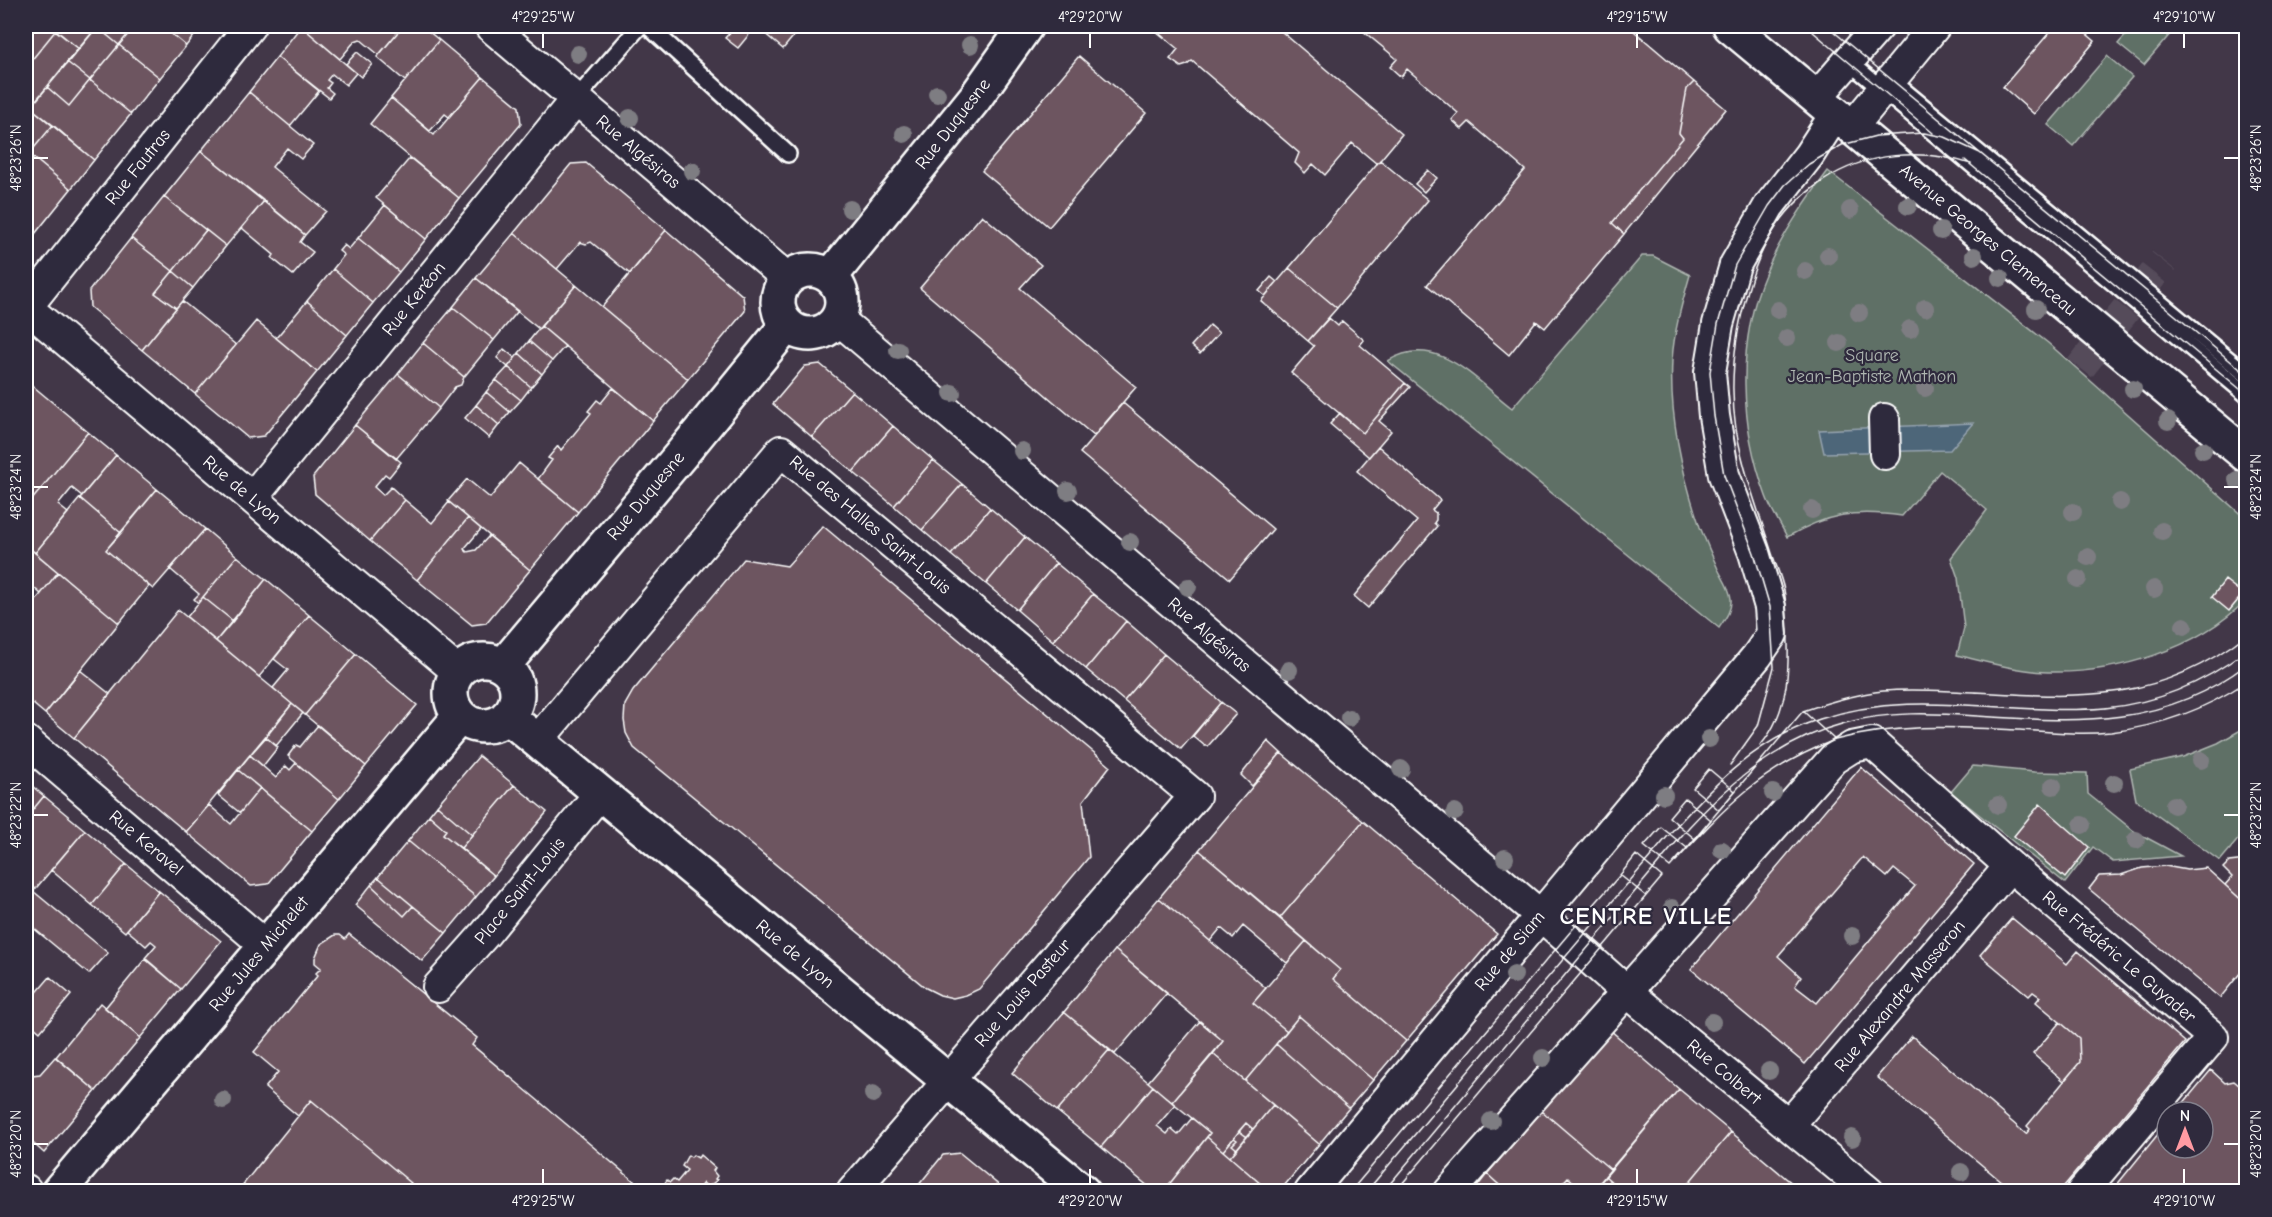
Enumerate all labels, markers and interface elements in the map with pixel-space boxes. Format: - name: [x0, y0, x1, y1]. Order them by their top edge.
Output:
- text: 4°29'25"W: [512, 8, 574, 26]
- text: 4°29'20"W: [1058, 8, 1122, 26]
- text: 4°29'15"W: [1607, 8, 1667, 26]
- text: 4°29'10"W: [2153, 8, 2215, 26]
- street label: Rue Duquesne: [911, 74, 995, 174]
- street label: Rue Algésiras: [592, 111, 684, 193]
- text: 48°23'26"N: [7, 124, 25, 192]
- text: 48°23'26"N: [2247, 124, 2265, 192]
- street label: Rue Fautras: [101, 125, 175, 209]
- street label: Avenue Georges Clemenceau: [1895, 160, 2081, 320]
- street label: Rue Keréon: [378, 258, 450, 340]
- park label: Square Jean-Baptiste Mathon: [1788, 345, 1956, 387]
- street label: Rue Duquesne: [603, 447, 689, 545]
- street label: Rue de Lyon: [199, 451, 285, 529]
- street label: Rue des Halles Saint-Louis: [785, 451, 955, 599]
- text: 48°23'24"N: [7, 454, 25, 520]
- text: 48°23'24"N: [2247, 454, 2265, 520]
- street label: Rue Algésiras: [1163, 593, 1255, 677]
- text: 48°23'22"N: [7, 782, 25, 848]
- text: 48°23'22"N: [2247, 782, 2265, 848]
- street label: Rue Keravel: [105, 806, 187, 880]
- street label: Place Saint-Louis: [470, 833, 570, 949]
- street label: Rue Frédéric Le Guyader: [2038, 887, 2201, 1028]
- street label: Rue Jules Michelet: [205, 892, 314, 1016]
- district label: CENTRE VILLE: [1559, 902, 1733, 930]
- street label: Rue de Siam: [1471, 907, 1549, 995]
- street label: Rue de Lyon: [752, 915, 838, 993]
- street label: Rue Alexandre Masseron: [1830, 916, 1970, 1076]
- street label: Rue Louis Pasteur: [970, 934, 1076, 1051]
- street label: Rue Colbert: [1683, 1035, 1766, 1110]
- north arrow: [2155, 1100, 2215, 1160]
- text: N: [2180, 1107, 2190, 1125]
- text: 48°23'20"N: [7, 1110, 25, 1178]
- text: 48°23'20"N: [2247, 1110, 2265, 1178]
- text: 4°29'25"W: [512, 1192, 574, 1210]
- text: 4°29'20"W: [1058, 1192, 1122, 1210]
- text: 4°29'15"W: [1607, 1192, 1667, 1210]
- text: 4°29'10"W: [2153, 1192, 2215, 1210]

